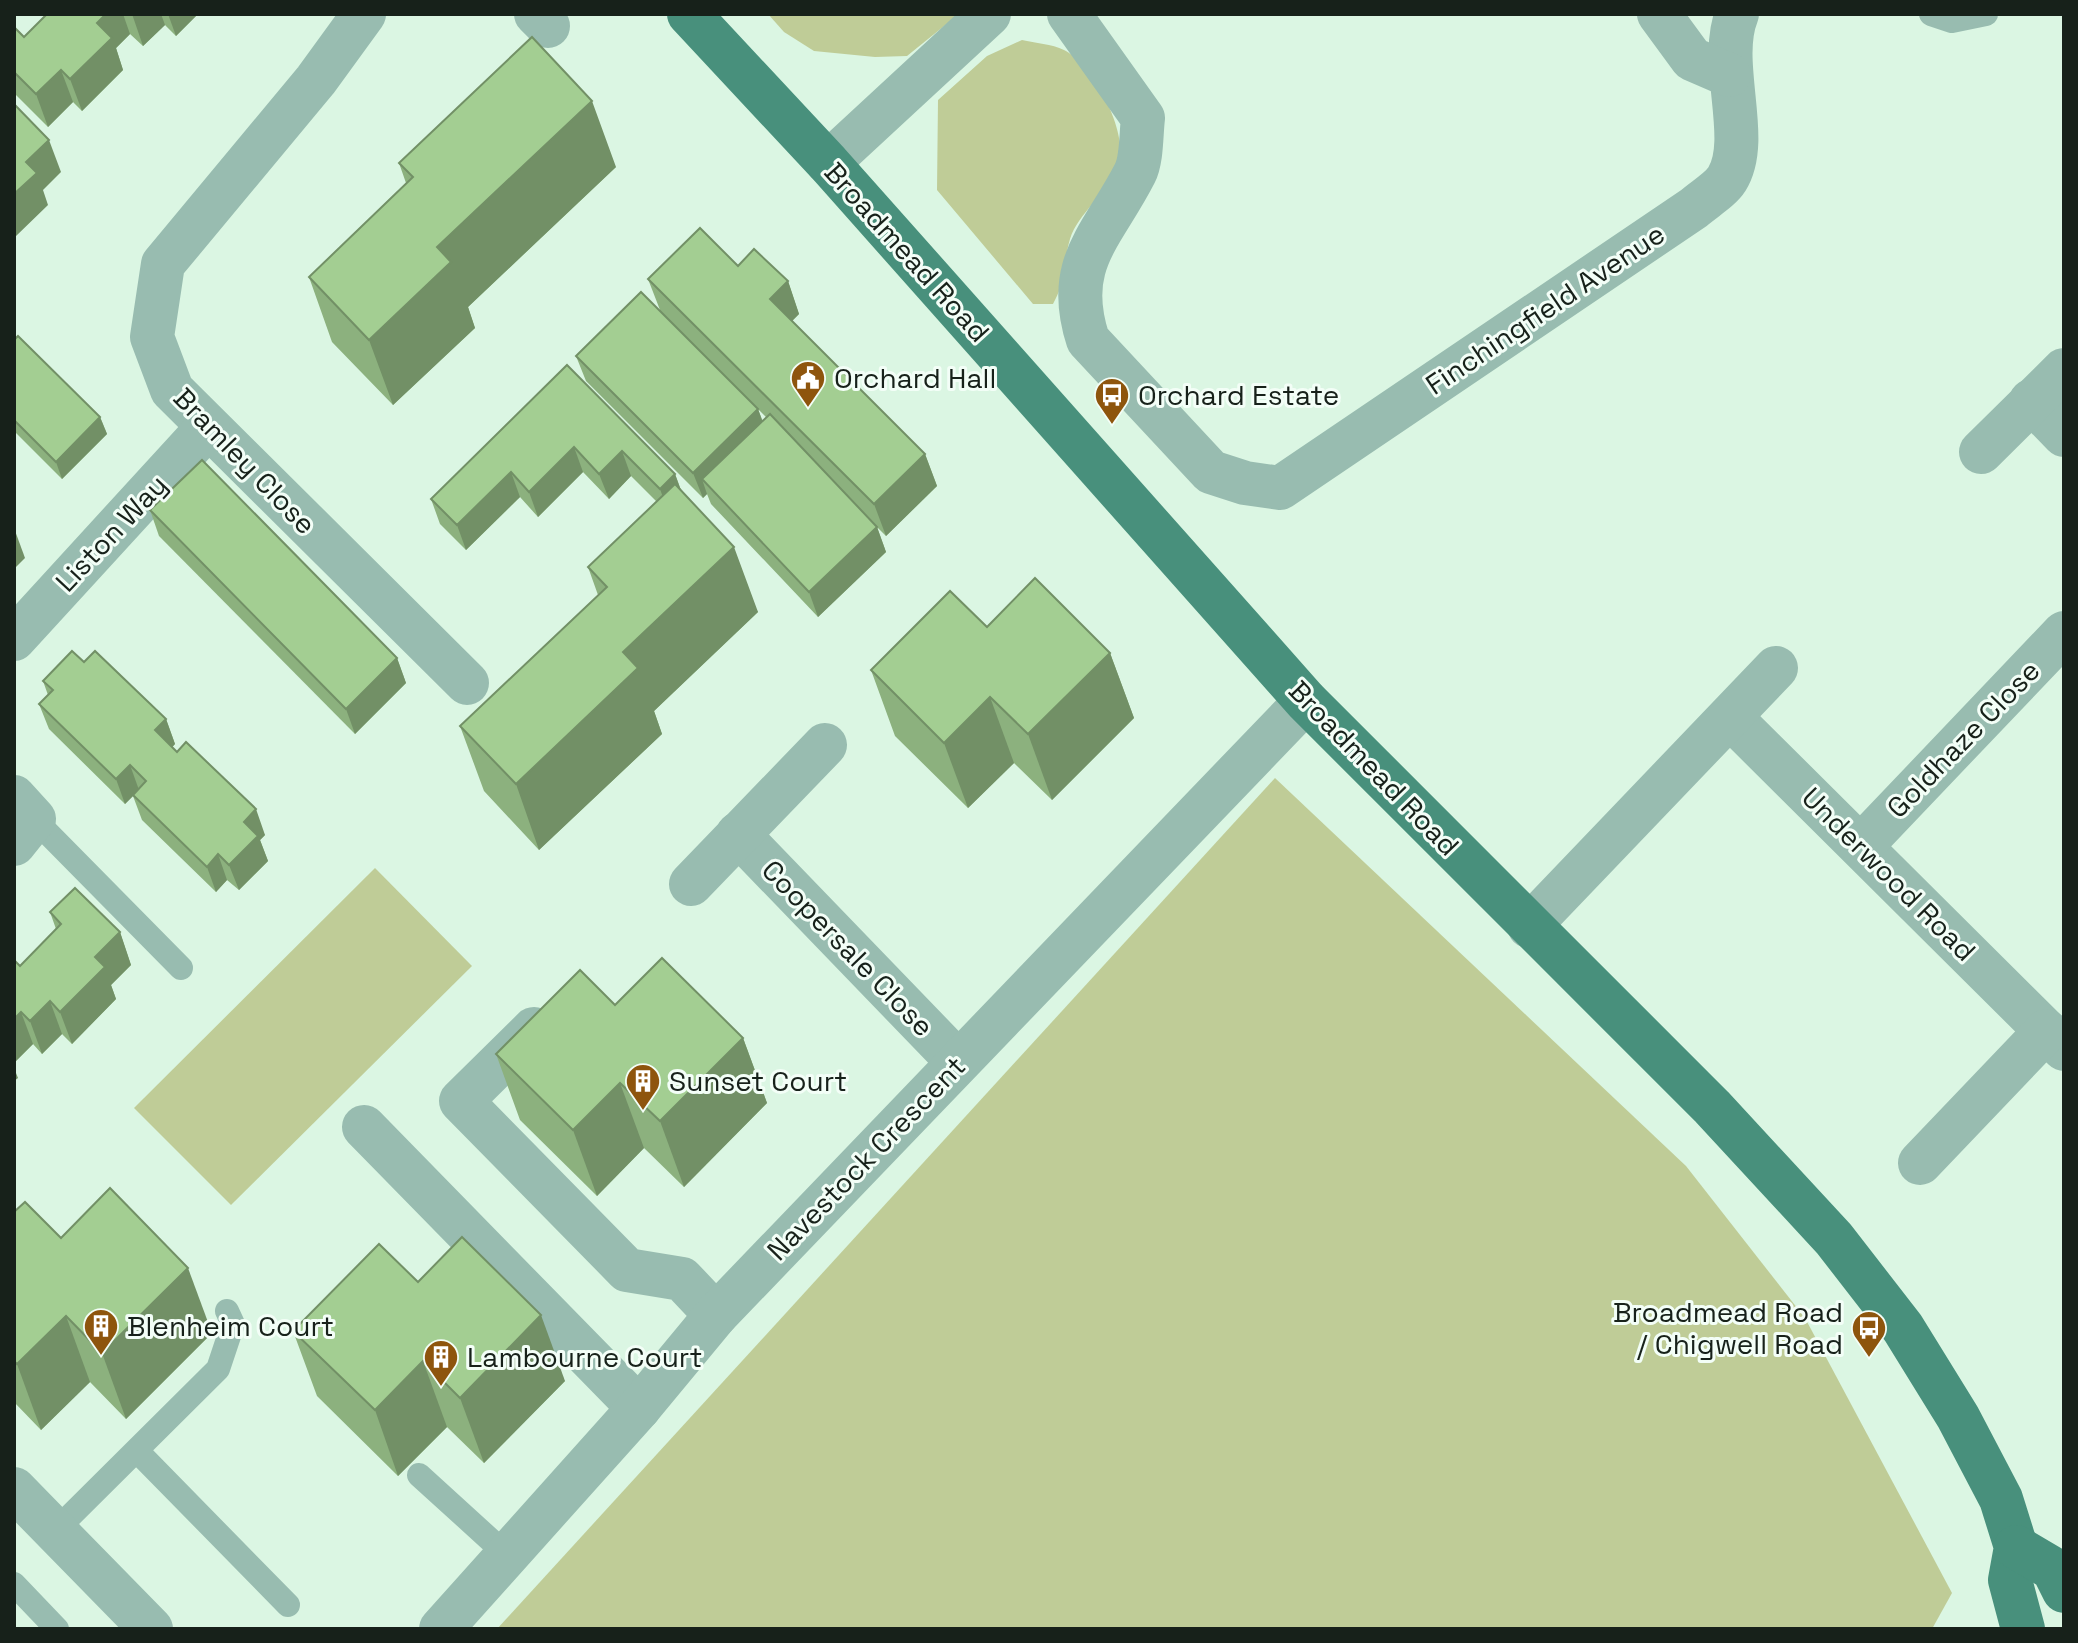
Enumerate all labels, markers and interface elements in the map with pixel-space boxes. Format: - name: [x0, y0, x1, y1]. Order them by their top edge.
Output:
- street label: Broadmead Road: [817, 155, 997, 349]
- street label: Finchingfield Avenue: [1419, 216, 1671, 402]
- public building icon: Orchard Hall: [789, 359, 827, 409]
- place label: Orchard Hall: [834, 360, 996, 396]
- bus stop icon: Orchard Estate: [1093, 376, 1131, 426]
- place label: Orchard Estate: [1138, 377, 1339, 413]
- street label: Bramley Close: [166, 380, 324, 542]
- street label: Liston Way: [48, 467, 174, 599]
- street label: Goldhaze Close: [1879, 653, 2047, 825]
- street label: Broadmead Road: [1281, 673, 1467, 863]
- street label: Underwood Road: [1794, 779, 1984, 969]
- street label: Coopersale Close: [754, 852, 942, 1044]
- street label: Navestock Crescent: [759, 1048, 973, 1268]
- building icon: Sunset Court: [624, 1062, 662, 1112]
- place label: Sunset Court: [669, 1063, 847, 1099]
- place label: Broadmead Road / Chigwell Road: [1613, 1294, 1843, 1362]
- building icon: Blenheim Court: [82, 1307, 120, 1357]
- place label: Blenheim Court: [127, 1308, 334, 1344]
- bus stop icon: Broadmead Road / Chigwell Road: [1850, 1309, 1888, 1359]
- building icon: Lambourne Court: [422, 1338, 460, 1388]
- place label: Lambourne Court: [467, 1339, 702, 1375]

